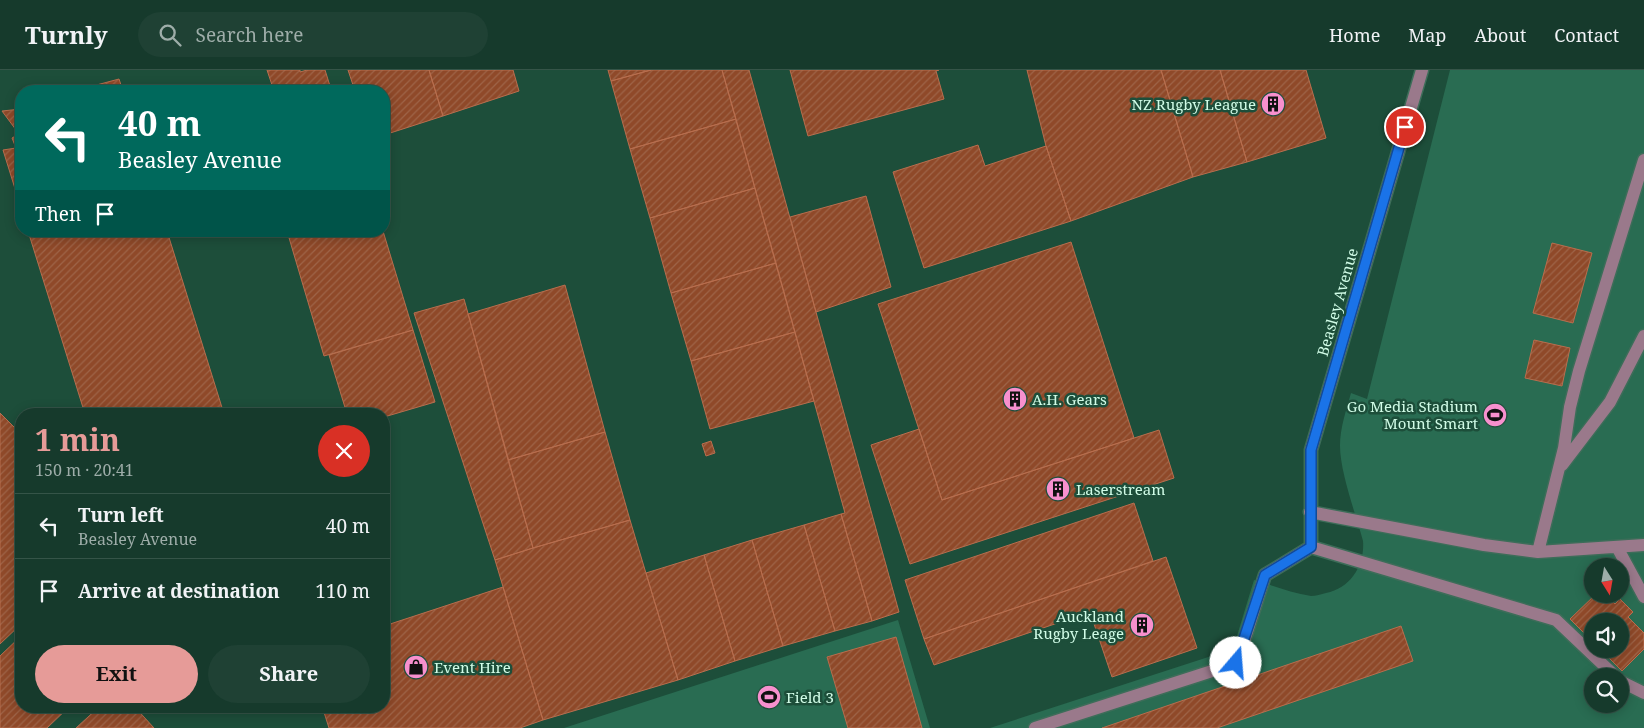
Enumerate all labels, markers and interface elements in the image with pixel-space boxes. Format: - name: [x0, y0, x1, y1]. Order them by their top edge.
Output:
- search box: [138, 12, 488, 57]
- text: Turnly: [25, 18, 108, 51]
- icon: search: [156, 21, 184, 49]
- text: Search here: [196, 22, 303, 48]
- text: Home: [1329, 23, 1380, 47]
- text: Map: [1408, 23, 1446, 47]
- text: About: [1474, 23, 1526, 47]
- text: Contact: [1554, 23, 1619, 47]
- building icon: NZ Rugby League: [1260, 91, 1286, 117]
- place label: NZ Rugby League: [1132, 94, 1256, 114]
- text: 40 m: [118, 99, 201, 146]
- icon: left: [35, 105, 100, 170]
- pin: [1384, 106, 1426, 148]
- icon: arrive: [1391, 113, 1419, 141]
- text: Beasley Avenue: [118, 144, 282, 174]
- icon: arrive: [91, 200, 119, 228]
- text: Then: [35, 201, 81, 227]
- street label: Beasley Avenue: [1312, 246, 1362, 358]
- building icon: A.H. Gears: [1002, 386, 1028, 412]
- place label: A.H. Gears: [1032, 389, 1107, 409]
- place label: Go Media Stadium Mount Smart: [1347, 396, 1478, 433]
- sports icon: Go Media Stadium Mount Smart: [1482, 402, 1508, 428]
- text: 1 min: [35, 419, 120, 460]
- button: close: [318, 425, 370, 477]
- text: 150 m · 20:41: [35, 459, 134, 481]
- building icon: Laserstream: [1045, 476, 1071, 502]
- place label: Laserstream: [1076, 479, 1165, 499]
- text: Turn left: [78, 502, 164, 528]
- icon: left: [35, 512, 63, 540]
- text: 40 m: [326, 513, 370, 539]
- text: Beasley Avenue: [78, 528, 197, 550]
- north arrow: [1584, 558, 1629, 602]
- map controls: [1584, 558, 1629, 713]
- icon: arrive: [35, 577, 63, 605]
- text: Arrive at destination: [78, 578, 280, 604]
- text: 110 m: [315, 578, 370, 604]
- place label: Auckland Rugby Leage: [1033, 606, 1124, 643]
- building icon: Auckland Rugby Leage: [1129, 612, 1155, 638]
- button: sound: [1584, 613, 1629, 658]
- position arrow: [1209, 636, 1261, 688]
- button: Exit: [35, 645, 198, 703]
- button: Share: [208, 645, 370, 703]
- shop icon: Event Hire: [403, 654, 429, 680]
- place label: Event Hire: [434, 657, 511, 677]
- button: search: [1584, 668, 1629, 713]
- sports icon: Field 3: [756, 684, 782, 710]
- place label: Field 3: [786, 687, 834, 707]

